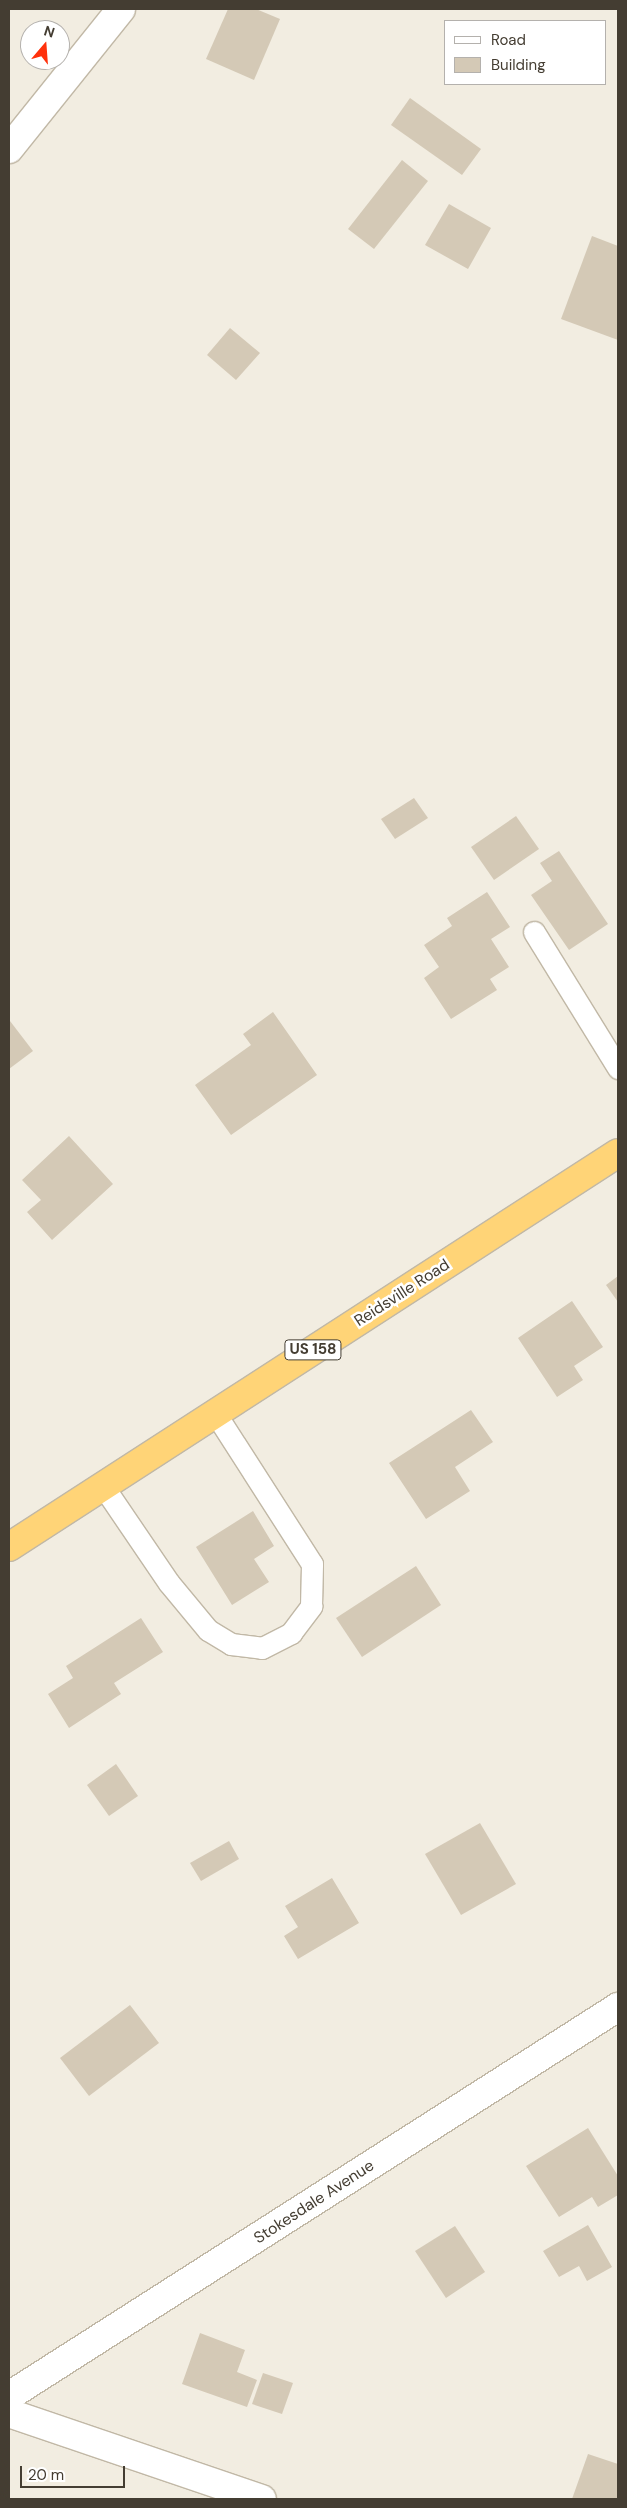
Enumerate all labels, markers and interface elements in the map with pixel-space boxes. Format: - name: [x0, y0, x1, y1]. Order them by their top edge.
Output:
- north arrow: [20, 20, 70, 70]
- legend: [444, 20, 607, 85]
- text: N: [42, 22, 57, 42]
- text: Road: [491, 30, 526, 50]
- text: Building: [491, 55, 546, 75]
- street label: Reidsville Road: [351, 1255, 453, 1331]
- road number: US 158: [284, 1338, 342, 1362]
- street label: Stokesdale Avenue: [250, 2156, 378, 2248]
- scale bar: [22, 2456, 128, 2488]
- text: 20 m: [28, 2465, 64, 2485]

